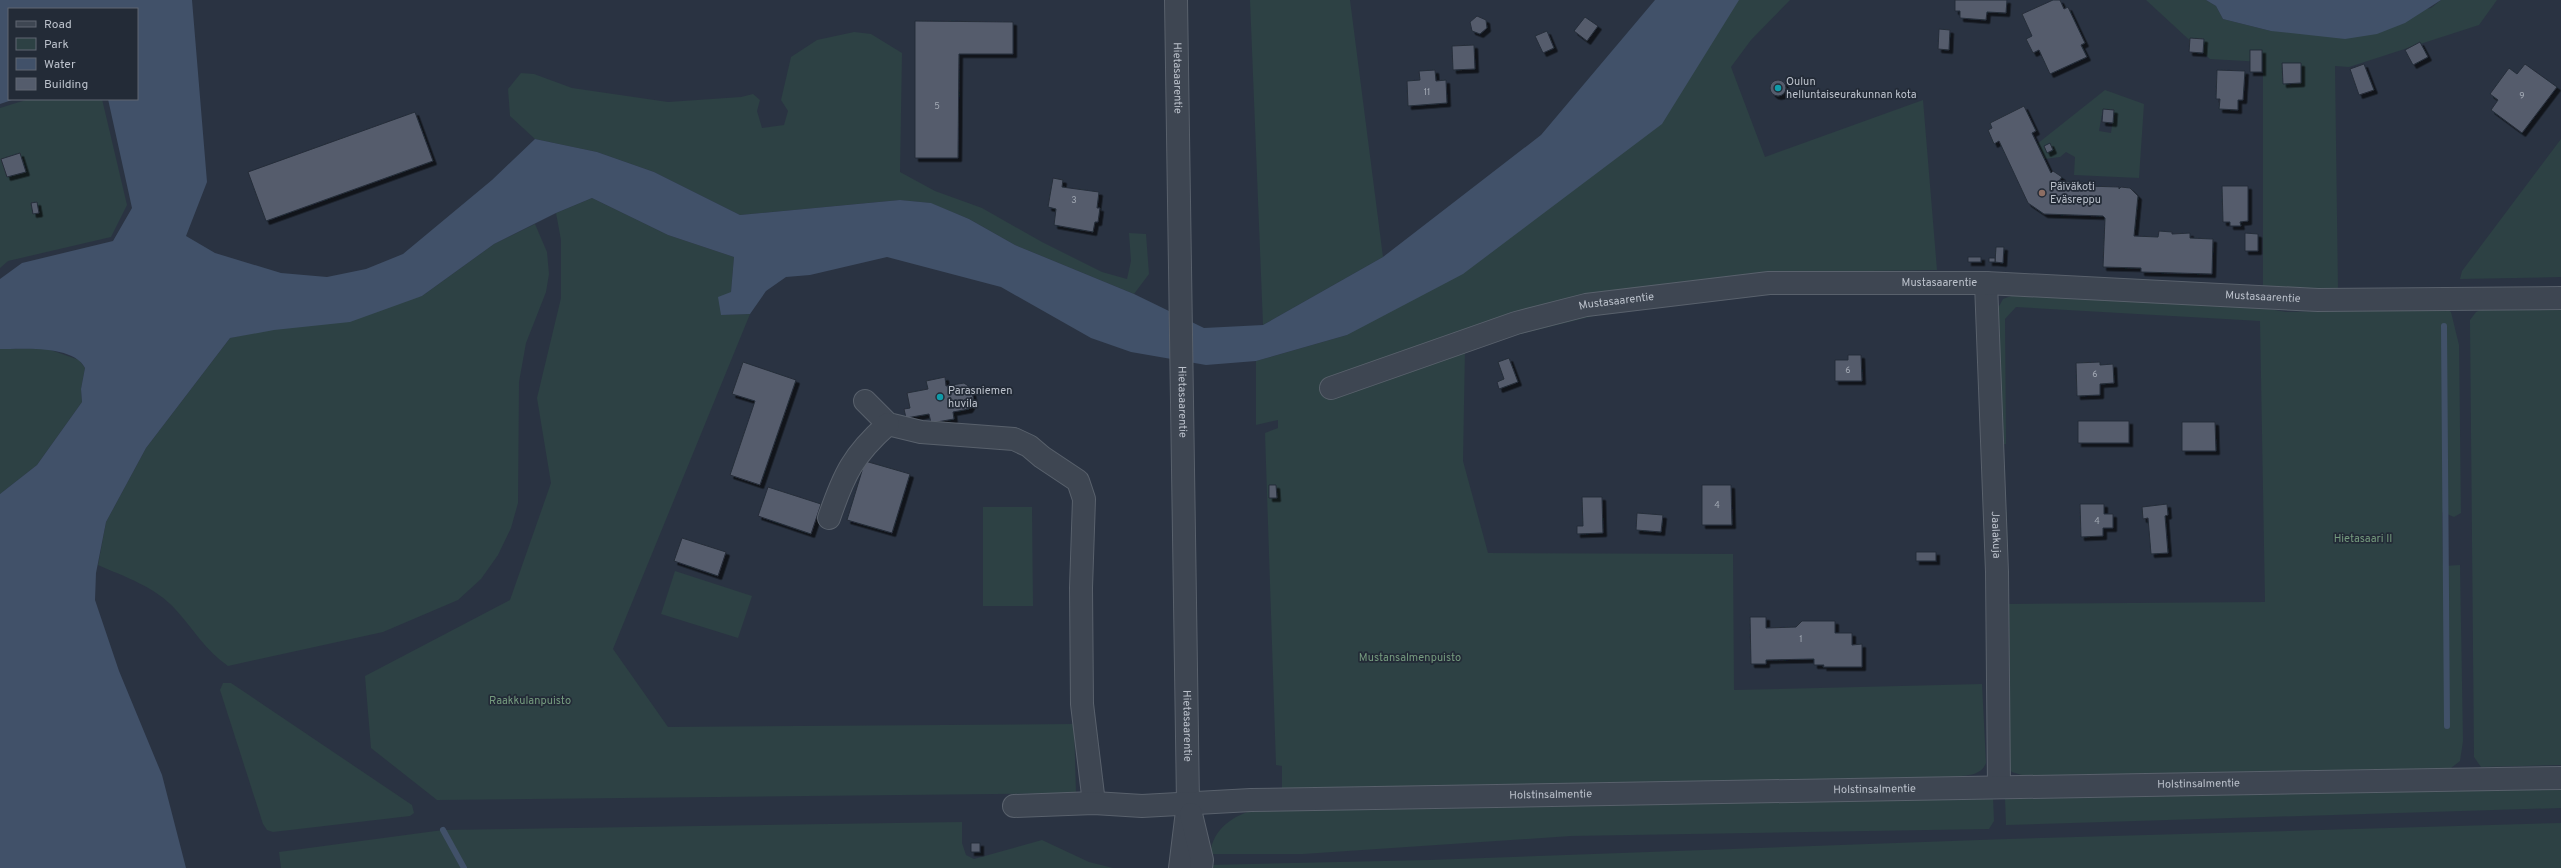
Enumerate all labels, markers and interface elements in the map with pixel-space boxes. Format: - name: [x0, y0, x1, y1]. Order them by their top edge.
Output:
- legend: [8, 8, 138, 100]
- text: Road: [44, 17, 72, 33]
- text: Park: [44, 37, 69, 53]
- street label: Hietasaarentie: [1170, 42, 1185, 114]
- text: Water: [44, 57, 76, 73]
- place label: Oulun helluntaiseurakunnan kota: [1786, 75, 1917, 102]
- text: Building: [44, 77, 88, 93]
- marker: Oulun helluntaiseurakunnan kota: [1773, 83, 1783, 93]
- house number: 11: [1424, 87, 1430, 98]
- house number: 9: [2519, 91, 2525, 102]
- house number: 5: [934, 101, 940, 112]
- place label: Päiväkoti Eväsreppu: [2050, 180, 2101, 207]
- marker: Päiväkoti Eväsreppu: [2037, 188, 2047, 198]
- house number: 3: [1071, 195, 1077, 206]
- street label: Mustasaarentie: [1902, 276, 1977, 290]
- street label: Mustasaarentie: [2225, 288, 2301, 306]
- street label: Mustasaarentie: [1577, 290, 1655, 314]
- house number: 6: [1845, 365, 1851, 376]
- street label: Hietasaarentie: [1174, 366, 1190, 438]
- house number: 6: [2092, 369, 2098, 380]
- place label: Parasniemen huvila: [948, 384, 1012, 411]
- marker: Parasniemen huvila: [935, 392, 945, 402]
- house number: 4: [1714, 500, 1720, 511]
- street label: Jaalakuja: [1988, 511, 2003, 559]
- house number: 4: [2094, 516, 2100, 527]
- park label: Hietasaari II: [2334, 532, 2392, 546]
- house number: 1: [1799, 634, 1803, 645]
- park label: Mustansalmenpuisto: [1359, 651, 1461, 665]
- street label: Hietasaarentie: [1179, 690, 1194, 762]
- park label: Raakkulanpuisto: [489, 694, 571, 708]
- street label: Holstinsalmentie: [2157, 776, 2240, 792]
- street label: Holstinsalmentie: [1833, 782, 1916, 797]
- street label: Holstinsalmentie: [1509, 787, 1592, 803]

